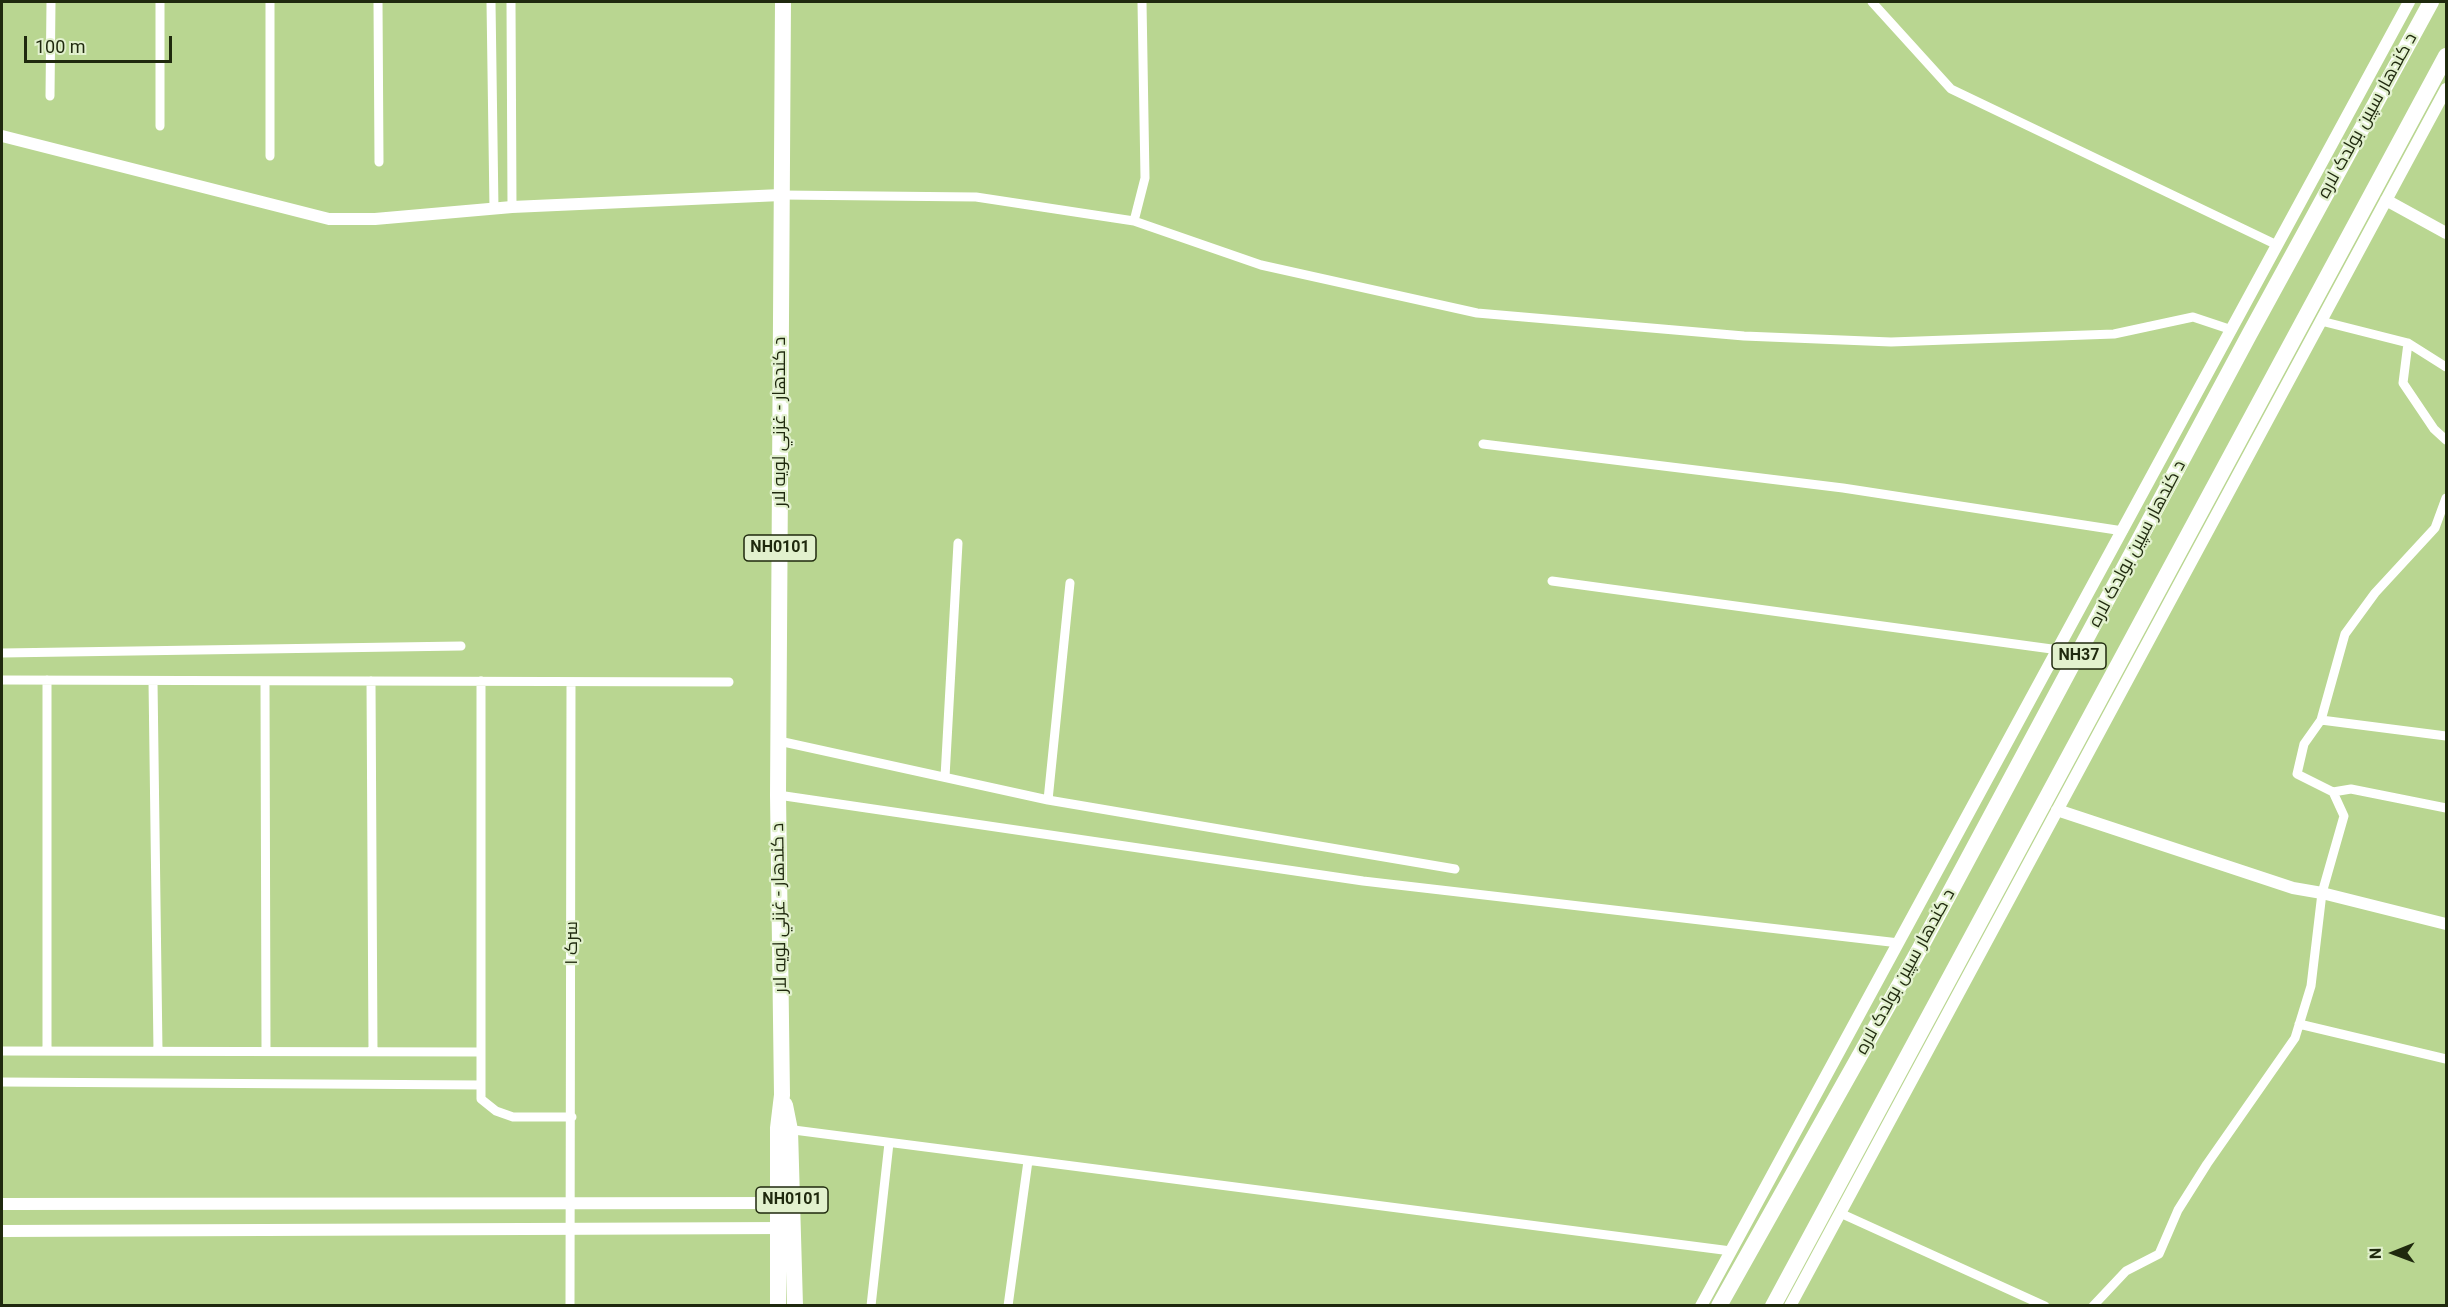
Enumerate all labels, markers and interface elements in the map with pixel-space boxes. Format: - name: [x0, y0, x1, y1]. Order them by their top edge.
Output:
- scale bar: [27, 24, 176, 62]
- street label: د کندهار سپین بولدک لاره: [2313, 29, 2423, 203]
- text: 100 m: [35, 36, 86, 57]
- street label: د کندهار - غزني لويه لار: [769, 337, 791, 507]
- street label: د کندهار سپین بولدک لاره: [2085, 457, 2191, 631]
- road number: NH0101: [744, 535, 816, 561]
- road number: NH37: [2052, 643, 2106, 669]
- street label: د کندهار - غزني لويه لار: [768, 823, 792, 993]
- street label: د کندهار سپین بولدک لاره: [1851, 885, 1961, 1059]
- street label: سرک ۱: [561, 921, 583, 965]
- road number: NH0101: [756, 1187, 828, 1213]
- north arrow: [2364, 1223, 2424, 1283]
- text: N: [2366, 1248, 2385, 1259]

